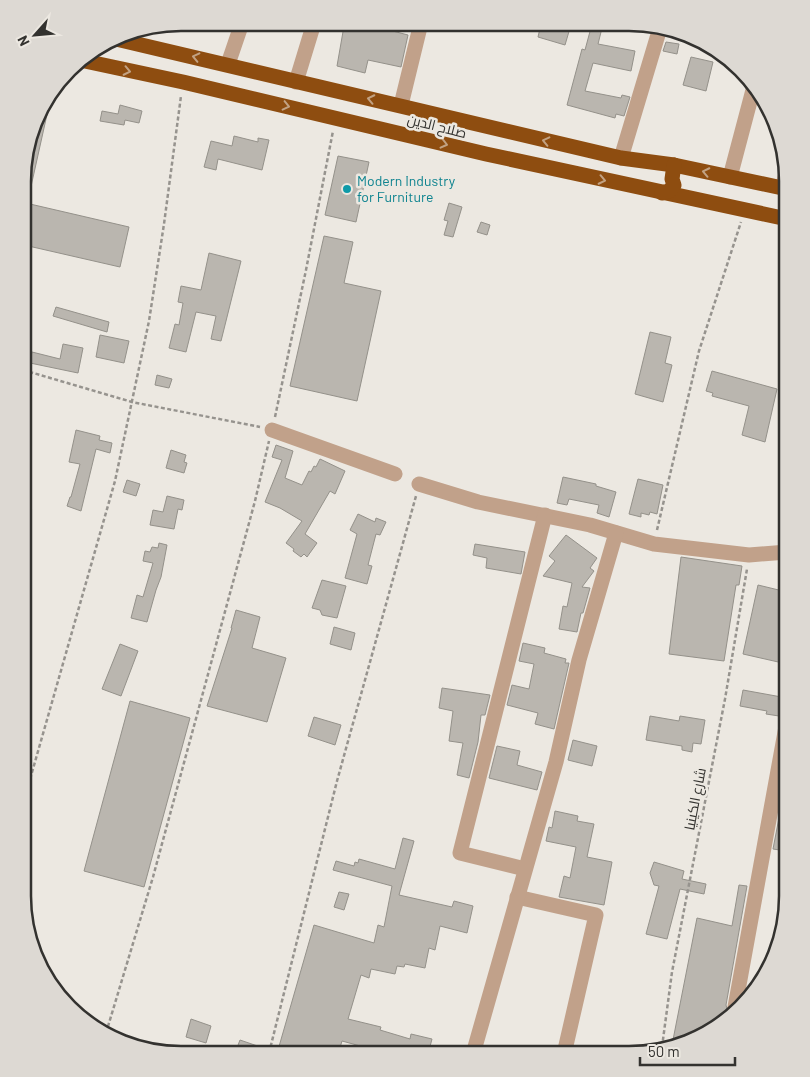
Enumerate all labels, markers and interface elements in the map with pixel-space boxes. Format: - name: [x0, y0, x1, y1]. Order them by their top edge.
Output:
- north arrow: [10, 10, 60, 60]
- text: N: [13, 33, 33, 49]
- one-way arrow: [192, 52, 201, 63]
- one-way arrow: [123, 65, 132, 75]
- one-way arrow: [367, 94, 376, 104]
- one-way arrow: [281, 100, 290, 111]
- street label: صلاح الدين: [406, 110, 468, 142]
- one-way arrow: [542, 136, 551, 147]
- one-way arrow: [439, 138, 448, 149]
- one-way arrow: [701, 167, 710, 178]
- place label: Modern Industry for Furniture: [357, 172, 456, 205]
- one-way arrow: [598, 174, 607, 185]
- marker: Modern Industry for Furniture: [341, 183, 353, 195]
- street label: شارع الكينيا: [680, 766, 710, 832]
- scale bar: [640, 1034, 735, 1066]
- text: 50 m: [648, 1042, 680, 1060]

